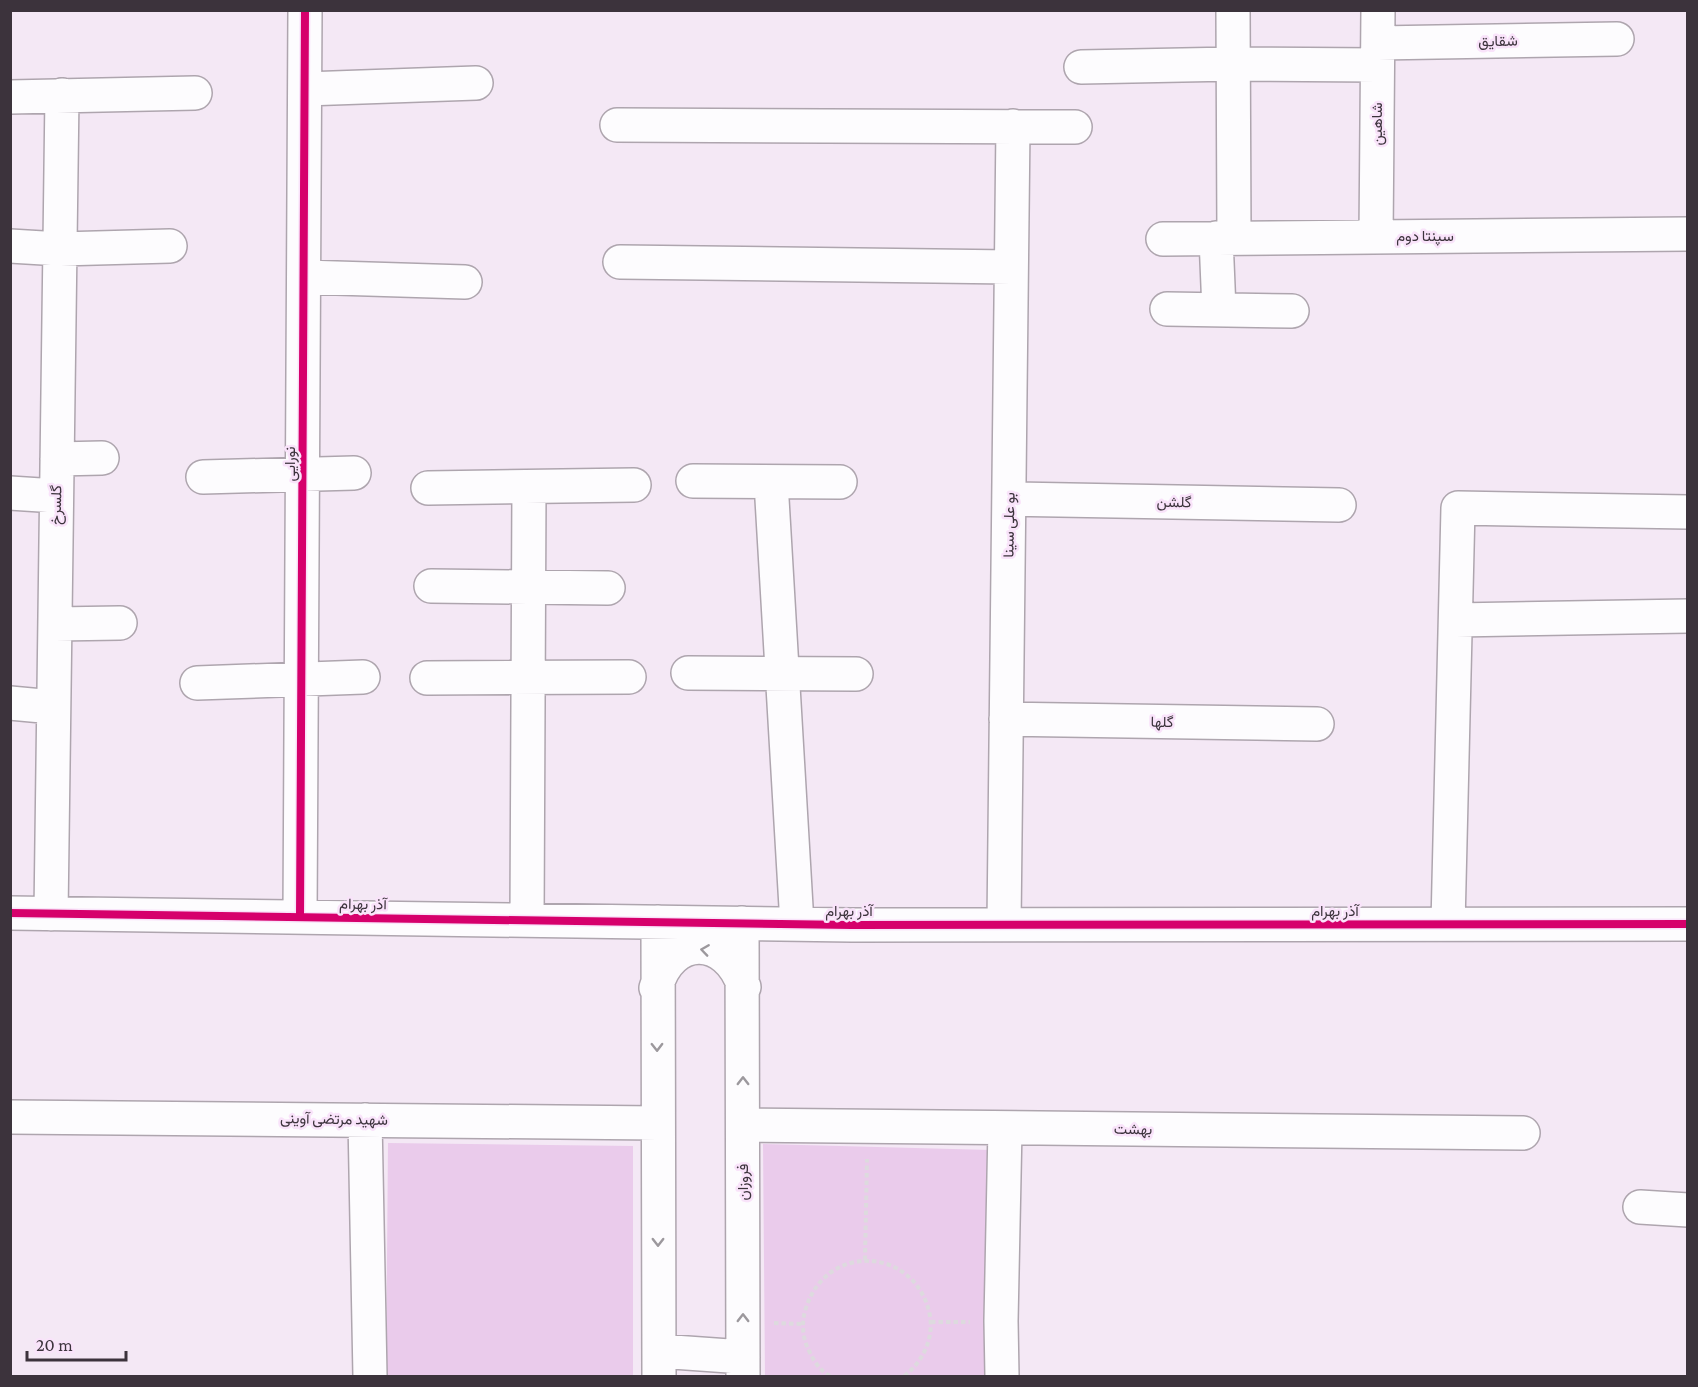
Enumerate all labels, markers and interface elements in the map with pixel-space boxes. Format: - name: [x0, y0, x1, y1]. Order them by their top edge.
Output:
- street label: شقایق: [1478, 33, 1518, 51]
- street label: شاهین: [1369, 102, 1387, 145]
- street label: سپنتا دوم: [1396, 228, 1454, 246]
- street label: نورایی: [282, 447, 300, 482]
- street label: گلسرخ: [48, 485, 67, 525]
- street label: بو علی سینا: [1000, 492, 1020, 558]
- street label: گلشن: [1156, 494, 1192, 512]
- street label: گلها: [1150, 714, 1174, 731]
- street label: آذر بهرام: [339, 896, 388, 914]
- street label: آذر بهرام: [825, 903, 874, 921]
- street label: آذر بهرام: [1311, 903, 1360, 921]
- one-way arrow: [700, 944, 710, 956]
- one-way arrow: [651, 1042, 663, 1051]
- one-way arrow: [737, 1077, 749, 1086]
- street label: شهید مرتضی آوینی: [280, 1110, 388, 1130]
- street label: بهشت: [1114, 1121, 1152, 1138]
- street label: فروزان: [735, 1163, 752, 1200]
- one-way arrow: [652, 1237, 664, 1246]
- one-way arrow: [737, 1314, 749, 1323]
- scale bar: [27, 1324, 126, 1362]
- text: 20 m: [36, 1335, 73, 1355]

